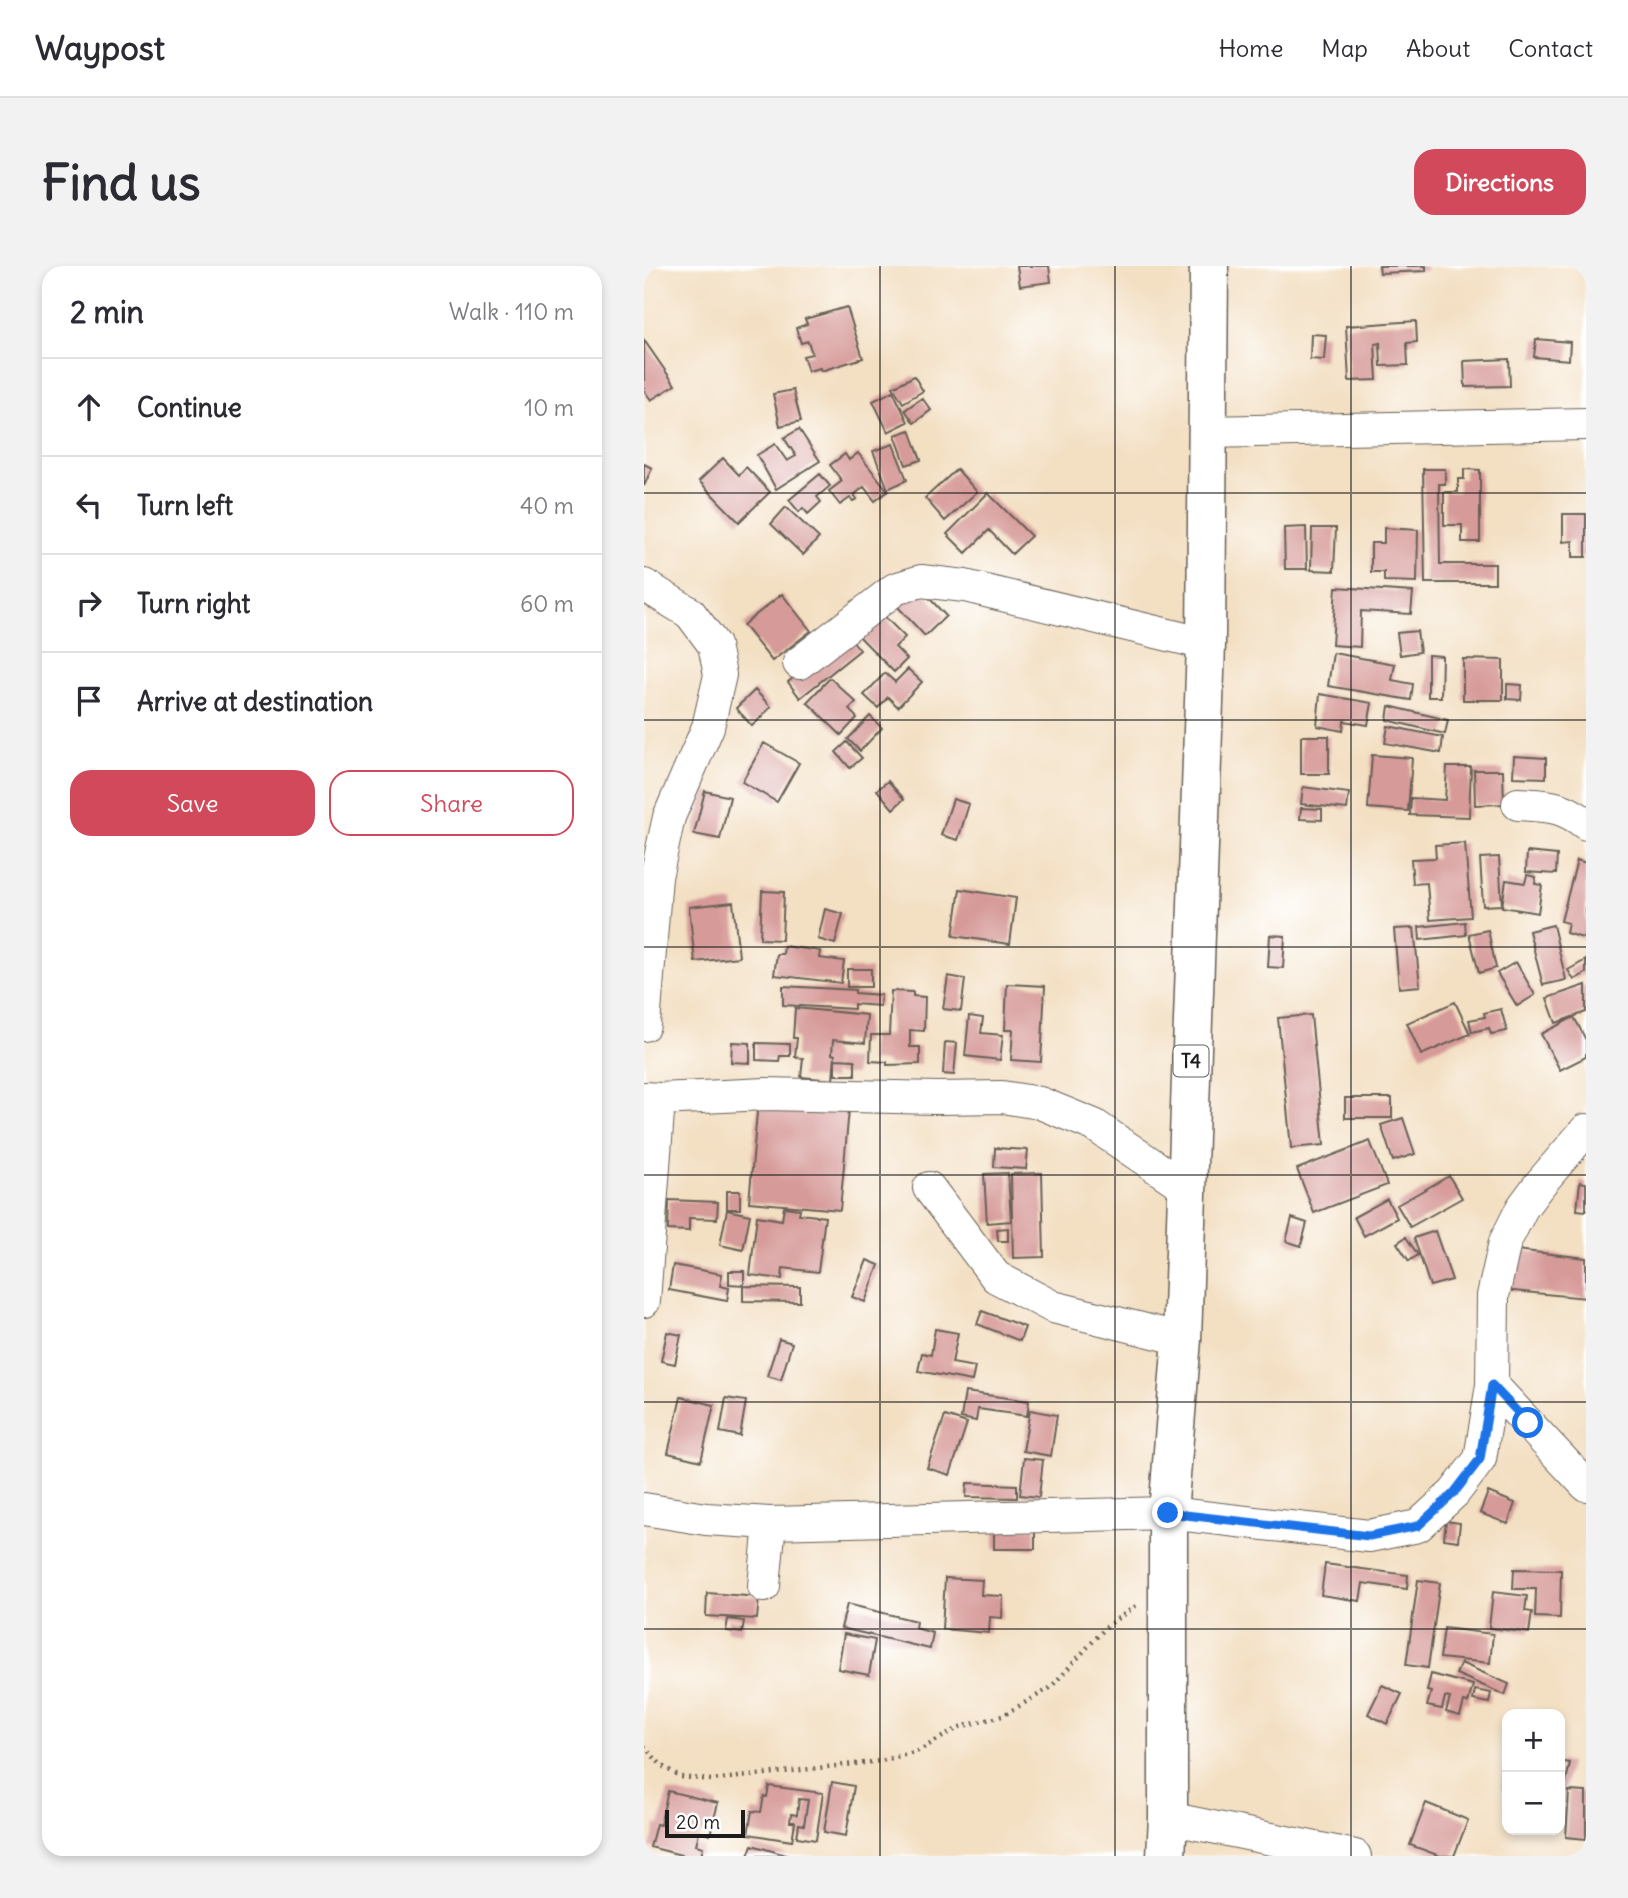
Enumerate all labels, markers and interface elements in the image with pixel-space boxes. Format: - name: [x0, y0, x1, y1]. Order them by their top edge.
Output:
- text: Waypost: [35, 27, 165, 69]
- text: Home: [1219, 33, 1283, 63]
- text: Map: [1321, 33, 1368, 63]
- text: About: [1406, 33, 1470, 63]
- text: Contact: [1508, 33, 1593, 63]
- button: Directions: [1414, 149, 1586, 215]
- text: Find us: [42, 152, 200, 213]
- text: 2 min: [70, 293, 144, 331]
- text: Walk · 110 m: [449, 297, 574, 326]
- icon: ahead: [70, 388, 108, 426]
- text: Continue: [137, 391, 242, 424]
- text: 10 m: [524, 393, 574, 422]
- icon: left: [70, 486, 108, 524]
- text: Turn left: [137, 489, 233, 522]
- text: 40 m: [520, 491, 574, 520]
- icon: right: [70, 584, 108, 622]
- text: Turn right: [137, 587, 250, 620]
- text: 60 m: [520, 589, 574, 618]
- icon: arrive: [70, 682, 108, 720]
- text: Arrive at destination: [137, 685, 373, 718]
- button: Save: [70, 770, 315, 836]
- button: Share: [329, 770, 574, 836]
- road number: T4: [1174, 1046, 1208, 1076]
- route start: [1512, 1407, 1543, 1438]
- route end: [1152, 1497, 1183, 1528]
- map controls: [1502, 1709, 1565, 1835]
- button: +: [1502, 1709, 1565, 1772]
- button: −: [1502, 1772, 1565, 1835]
- scale bar: [665, 1807, 746, 1839]
- text: 20 m: [676, 1810, 720, 1834]

